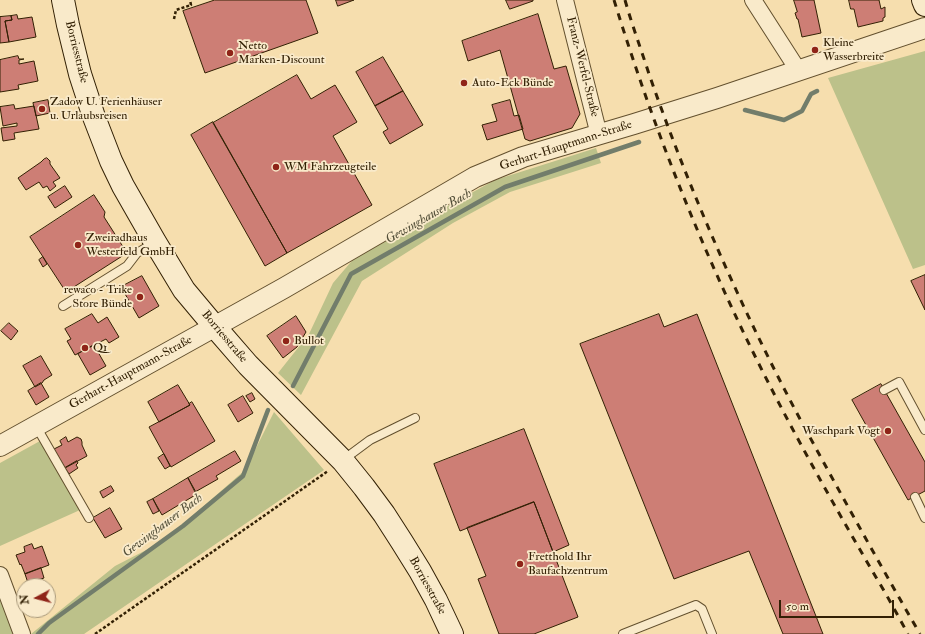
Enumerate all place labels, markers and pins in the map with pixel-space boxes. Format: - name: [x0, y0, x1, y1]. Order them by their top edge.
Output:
- place label: Kleine Wasserbreite: [823, 36, 884, 64]
- place label: Netto Marken-Discount: [238, 39, 325, 67]
- marker: Kleine Wasserbreite: [810, 45, 820, 55]
- marker: Netto Marken-Discount: [225, 48, 235, 58]
- place label: Auto-Eck Bünde: [472, 76, 553, 90]
- marker: Auto-Eck Bünde: [459, 78, 469, 88]
- place label: Zadow U. Ferienhäuser u. Urlaubsreisen: [50, 95, 162, 123]
- marker: Zadow U. Ferienhäuser u. Urlaubsreisen: [37, 104, 47, 114]
- place label: WM Fahrzeugteile: [284, 160, 376, 174]
- marker: WM Fahrzeugteile: [271, 162, 281, 172]
- place label: Zweiradhaus Westerfeld GmbH: [86, 231, 175, 259]
- marker: Zweiradhaus Westerfeld GmbH: [73, 240, 83, 250]
- place label: rewaco - Trike Store Bünde: [64, 283, 132, 311]
- marker: rewaco - Trike Store Bünde: [135, 292, 145, 302]
- place label: Bullot: [294, 334, 324, 348]
- marker: Bullot: [281, 336, 291, 346]
- place label: Q1: [93, 341, 107, 355]
- marker: Q1: [80, 343, 90, 353]
- place label: Waschpark Vogt: [802, 424, 880, 438]
- marker: Waschpark Vogt: [883, 426, 893, 436]
- place label: Fretthold Ihr Baufachzentrum: [528, 550, 608, 578]
- marker: Fretthold Ihr Baufachzentrum: [515, 559, 525, 569]

